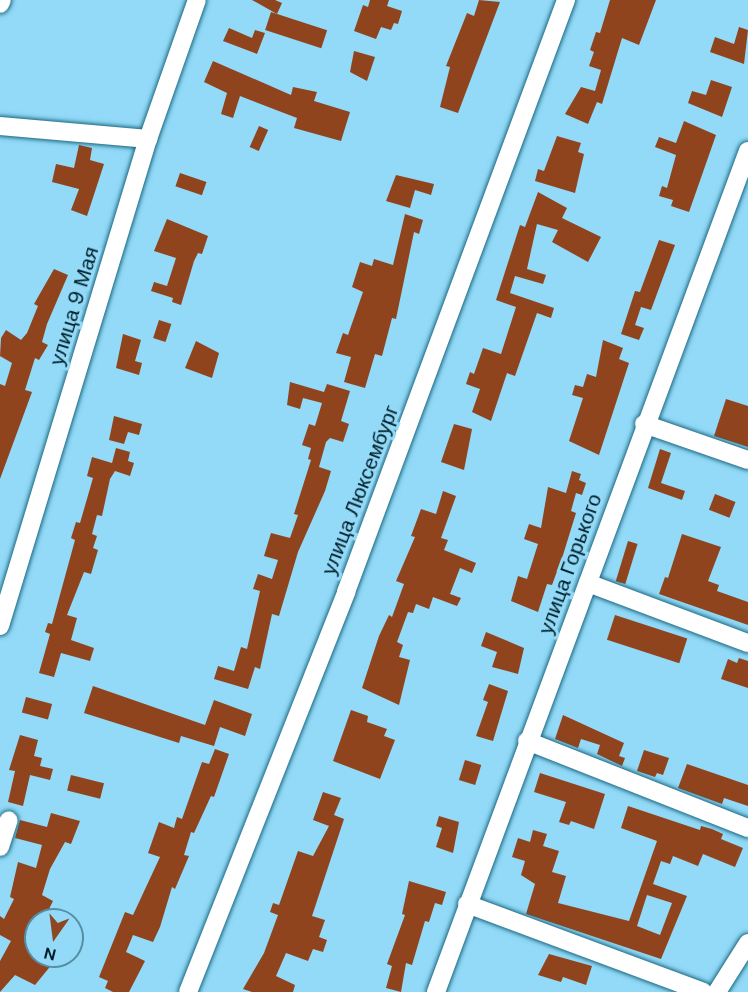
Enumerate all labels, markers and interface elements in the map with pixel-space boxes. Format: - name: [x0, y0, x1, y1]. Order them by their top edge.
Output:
- street label: улица 9 Мая: [44, 244, 104, 368]
- street label: улица Люксембург: [316, 402, 404, 578]
- street label: улица Горького: [533, 490, 607, 638]
- north arrow: [24, 908, 84, 968]
- text: N: [42, 942, 58, 966]

